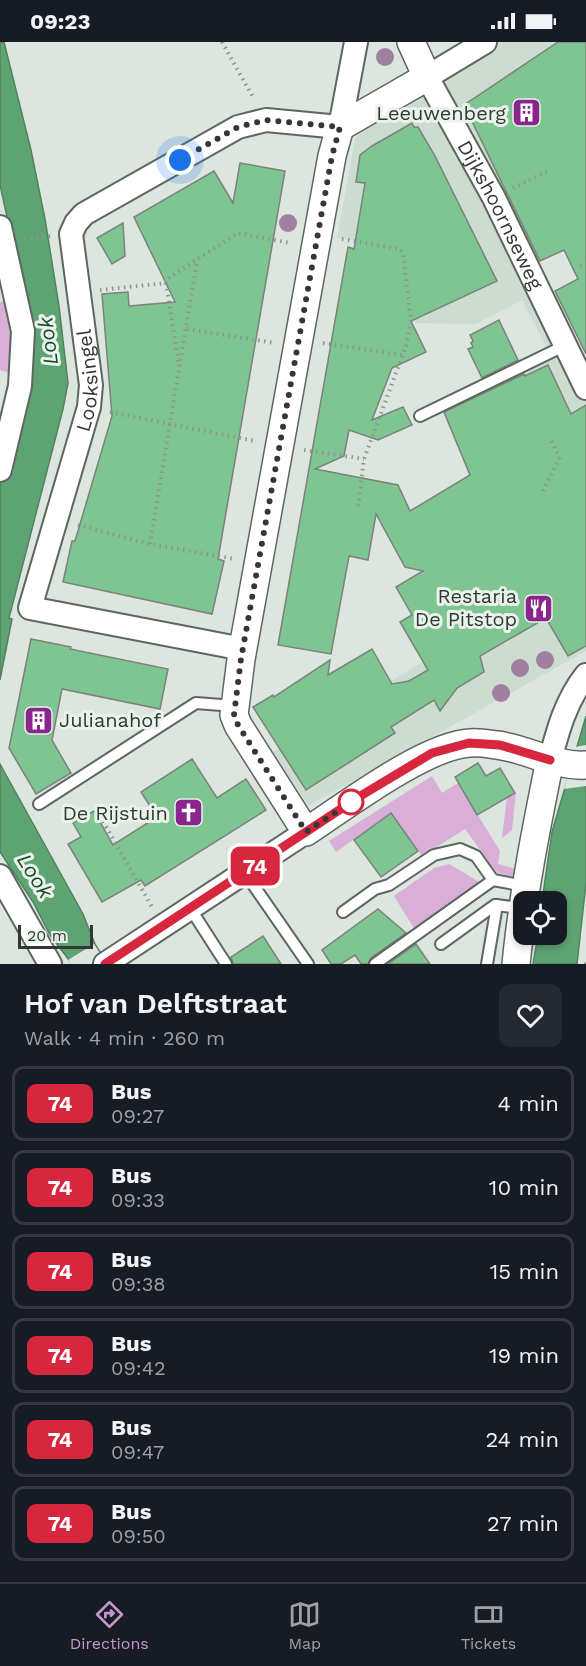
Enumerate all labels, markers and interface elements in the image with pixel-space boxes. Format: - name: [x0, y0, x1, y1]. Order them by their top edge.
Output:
- text: 09:23: [30, 9, 91, 34]
- building icon: Leeuwenberg: [511, 97, 543, 129]
- place label: Leeuwenberg: [376, 101, 506, 125]
- street label: Dijkshoornseweg: [452, 136, 549, 294]
- your location: [165, 145, 195, 175]
- water label: Look: [32, 315, 63, 367]
- street label: Looksingel: [70, 328, 103, 434]
- place label: Restaria De Pitstop: [415, 584, 517, 631]
- restaurant icon: Restaria De Pitstop: [522, 592, 554, 624]
- building icon: Julianahof: [22, 704, 54, 736]
- place label: Julianahof: [59, 708, 161, 732]
- unlabelled marker: [338, 789, 364, 815]
- church icon: De Rijstuin: [173, 797, 205, 829]
- place label: De Rijstuin: [62, 801, 168, 825]
- line badge: 74: [228, 846, 282, 886]
- water label: Look: [12, 849, 59, 903]
- text: 74: [243, 854, 267, 879]
- map controls: [513, 891, 567, 945]
- button: locate: [513, 891, 567, 945]
- scale bar: [18, 922, 93, 950]
- text: 20 m: [27, 926, 67, 945]
- button: heart: [499, 984, 562, 1047]
- text: Hof van Delftstraat: [24, 987, 287, 1020]
- text: Walk · 4 min · 260 m: [24, 1026, 225, 1050]
- text: Bus: [111, 1079, 151, 1104]
- text: 74: [48, 1091, 72, 1116]
- text: 4 min: [498, 1091, 559, 1116]
- text: 09:27: [111, 1104, 164, 1128]
- text: Bus: [111, 1163, 151, 1188]
- text: 74: [48, 1175, 72, 1200]
- text: 10 min: [489, 1175, 559, 1200]
- text: 09:33: [111, 1188, 165, 1212]
- text: Bus: [111, 1247, 151, 1272]
- text: 74: [48, 1259, 72, 1284]
- text: 15 min: [490, 1259, 559, 1284]
- text: 09:38: [111, 1272, 166, 1296]
- text: Bus: [111, 1331, 151, 1356]
- text: 74: [48, 1343, 72, 1368]
- text: 19 min: [489, 1343, 559, 1368]
- text: 09:42: [111, 1356, 166, 1380]
- text: Bus: [111, 1415, 151, 1440]
- text: 74: [48, 1427, 72, 1452]
- text: 24 min: [485, 1427, 559, 1452]
- text: 09:47: [111, 1440, 164, 1464]
- text: Bus: [111, 1499, 151, 1524]
- text: 74: [48, 1511, 72, 1536]
- text: 27 min: [487, 1511, 559, 1536]
- text: 09:50: [111, 1524, 166, 1548]
- tab: Directions: [70, 1598, 149, 1653]
- tab: Map: [288, 1598, 321, 1653]
- tab: Tickets: [461, 1598, 516, 1653]

